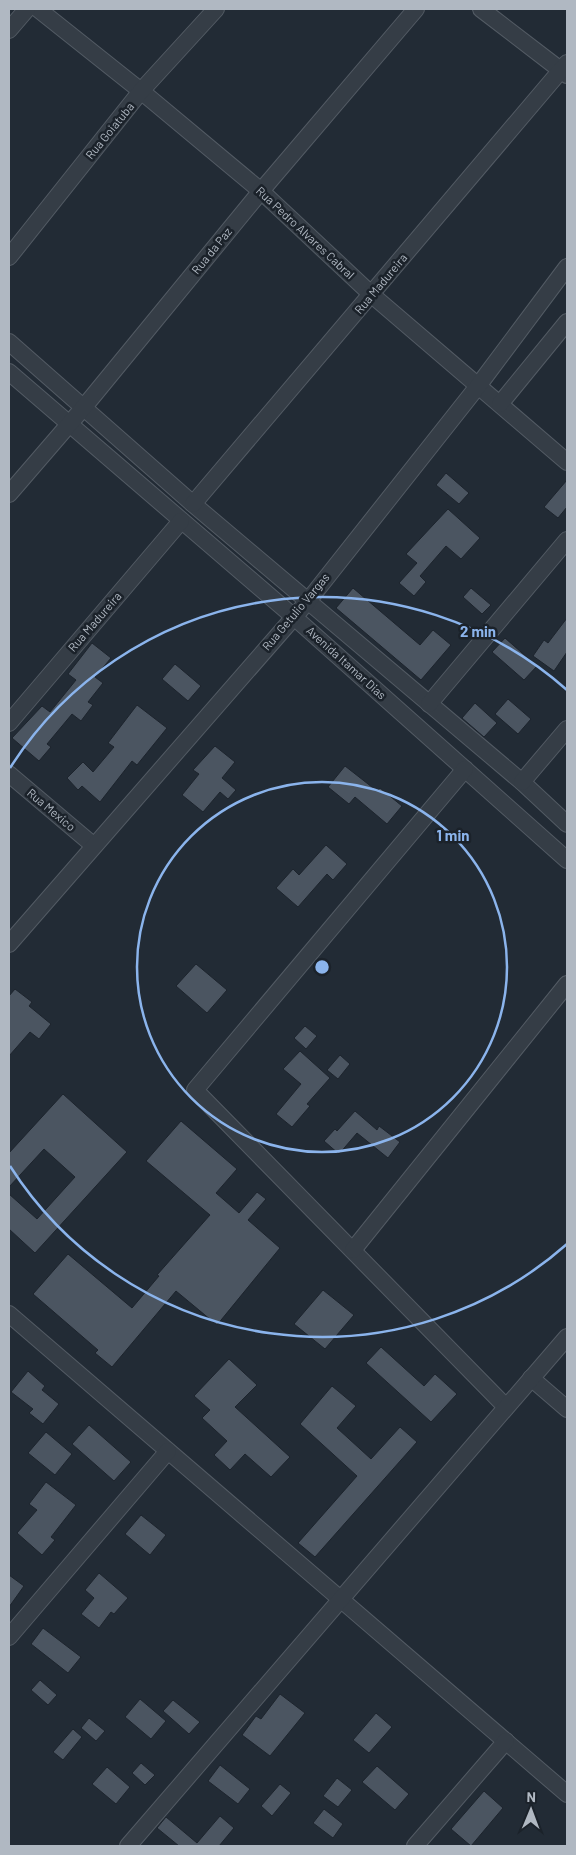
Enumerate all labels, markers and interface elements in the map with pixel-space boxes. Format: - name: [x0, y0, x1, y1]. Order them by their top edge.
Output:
- street label: Rua Goiatuba: [82, 99, 136, 162]
- street label: Rua Pedro Alvares Cabral: [254, 183, 358, 281]
- street label: Rua da Paz: [188, 224, 234, 277]
- street label: Rua Madureira: [351, 250, 409, 316]
- street label: Rua Getulio Vargas: [259, 570, 332, 653]
- street label: Rua Madureira: [65, 589, 124, 654]
- text: 2 min: [460, 622, 496, 640]
- street label: Avenida Itamar Dias: [304, 623, 390, 702]
- street label: Rua Mexico: [25, 785, 79, 833]
- text: 1 min: [437, 826, 469, 844]
- centre of rings: [313, 958, 331, 976]
- north arrow: [506, 1785, 556, 1835]
- text: N: [526, 1788, 536, 1805]

